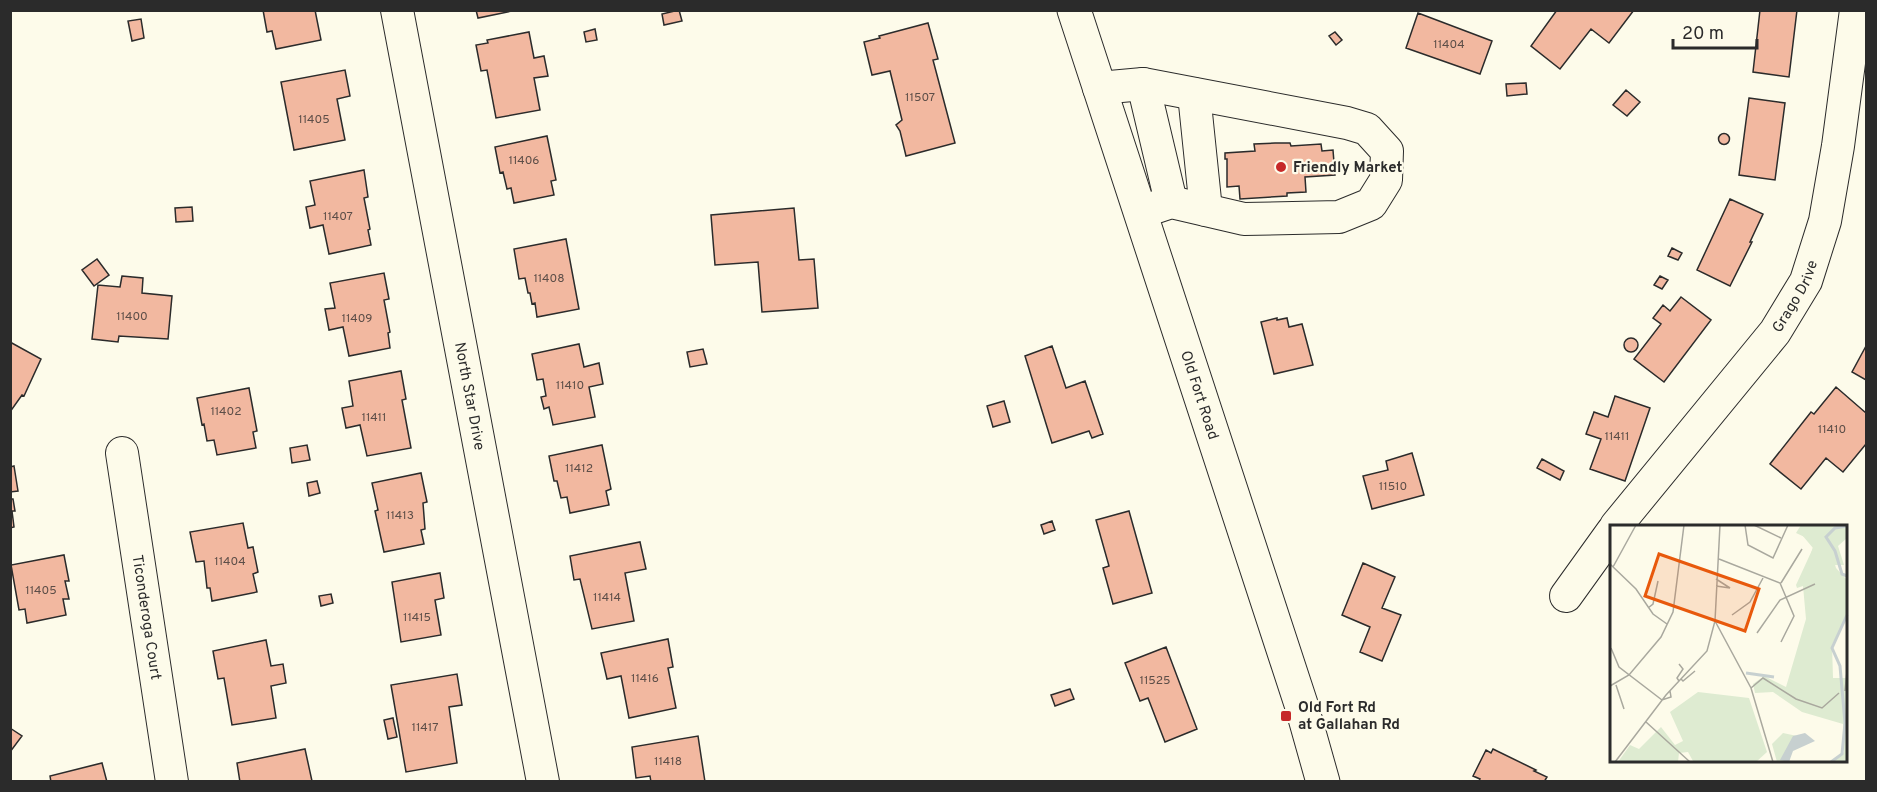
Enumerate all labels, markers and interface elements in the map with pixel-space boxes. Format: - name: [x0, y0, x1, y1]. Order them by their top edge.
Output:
- scale bar: [1673, 12, 1757, 50]
- text: 20 m: [1682, 23, 1724, 46]
- house number: 11404: [1433, 37, 1465, 53]
- house number: 11507: [905, 90, 935, 106]
- house number: 11405: [298, 112, 330, 128]
- house number: 11406: [508, 153, 540, 169]
- place label: Friendly Market: [1293, 159, 1403, 178]
- marker: Friendly Market: [1274, 160, 1288, 174]
- house number: 11407: [323, 209, 353, 225]
- street label: Grago Drive: [1769, 258, 1823, 337]
- house number: 11408: [533, 271, 565, 287]
- house number: 11400: [116, 309, 148, 325]
- house number: 11409: [341, 311, 373, 327]
- street label: North Star Drive: [449, 341, 488, 452]
- street label: Old Fort Road: [1175, 349, 1222, 442]
- house number: 11410: [556, 378, 584, 394]
- house number: 11402: [210, 404, 242, 420]
- house number: 11411: [361, 410, 387, 426]
- house number: 11410: [1818, 422, 1846, 438]
- house number: 11411: [1604, 429, 1630, 445]
- house number: 11412: [565, 461, 593, 477]
- house number: 11510: [1379, 479, 1407, 495]
- house number: 11413: [386, 508, 414, 524]
- inset map: [1610, 525, 1847, 762]
- street label: Ticonderoga Court: [127, 553, 164, 681]
- house number: 11404: [214, 554, 246, 570]
- house number: 11405: [25, 583, 57, 599]
- house number: 11414: [593, 590, 621, 606]
- house number: 11415: [403, 610, 431, 626]
- house number: 11416: [631, 671, 659, 687]
- house number: 11525: [1139, 673, 1171, 689]
- place label: Old Fort Rd at Gallahan Rd: [1298, 699, 1400, 735]
- marker: Old Fort Rd at Gallahan Rd: [1279, 709, 1293, 723]
- house number: 11417: [412, 720, 438, 736]
- house number: 11418: [654, 754, 682, 770]

